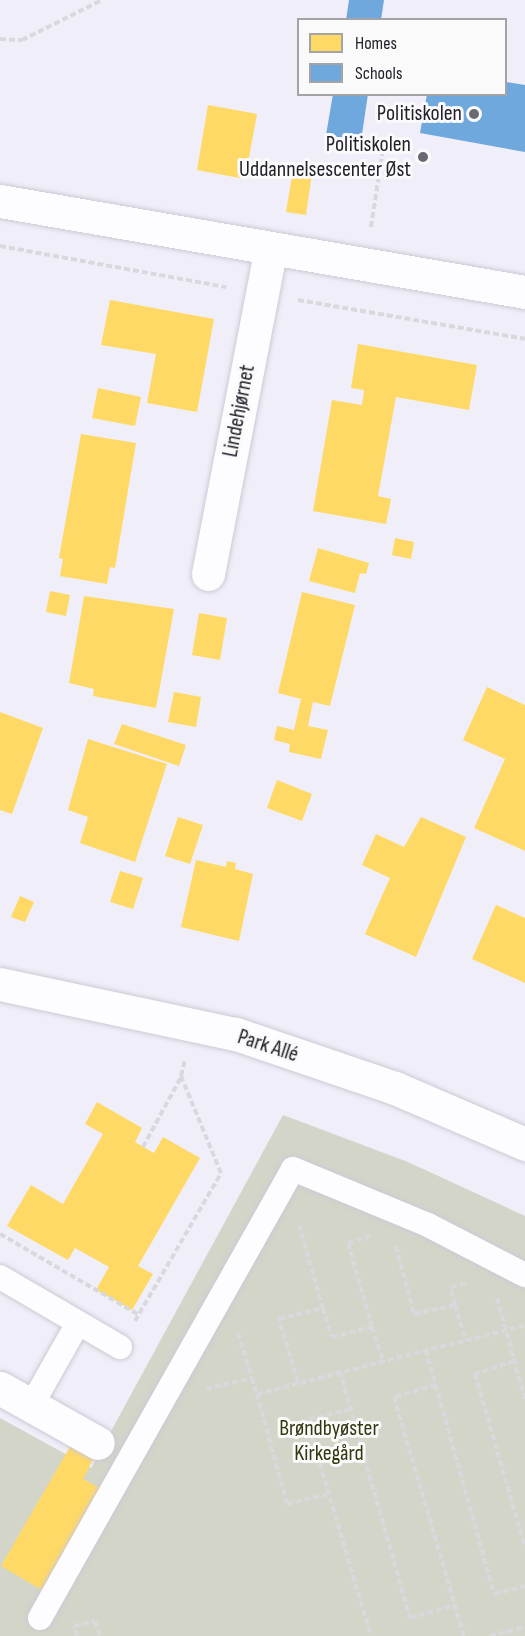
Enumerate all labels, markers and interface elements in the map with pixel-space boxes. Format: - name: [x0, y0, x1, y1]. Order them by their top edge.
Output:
- legend: [297, 18, 507, 96]
- text: Homes: [355, 33, 397, 54]
- text: Schools: [355, 63, 402, 84]
- place label: Politiskolen: [377, 101, 462, 127]
- marker: Politiskolen: [467, 107, 481, 121]
- place label: Politiskolen Uddannelsescenter Øst: [239, 131, 411, 182]
- marker: Politiskolen Uddannelsescenter Øst: [416, 150, 430, 164]
- street label: Lindehjørnet: [217, 363, 261, 459]
- street label: Park Allé: [234, 1024, 302, 1068]
- park label: Brøndbyøster Kirkegård: [279, 1415, 379, 1466]

